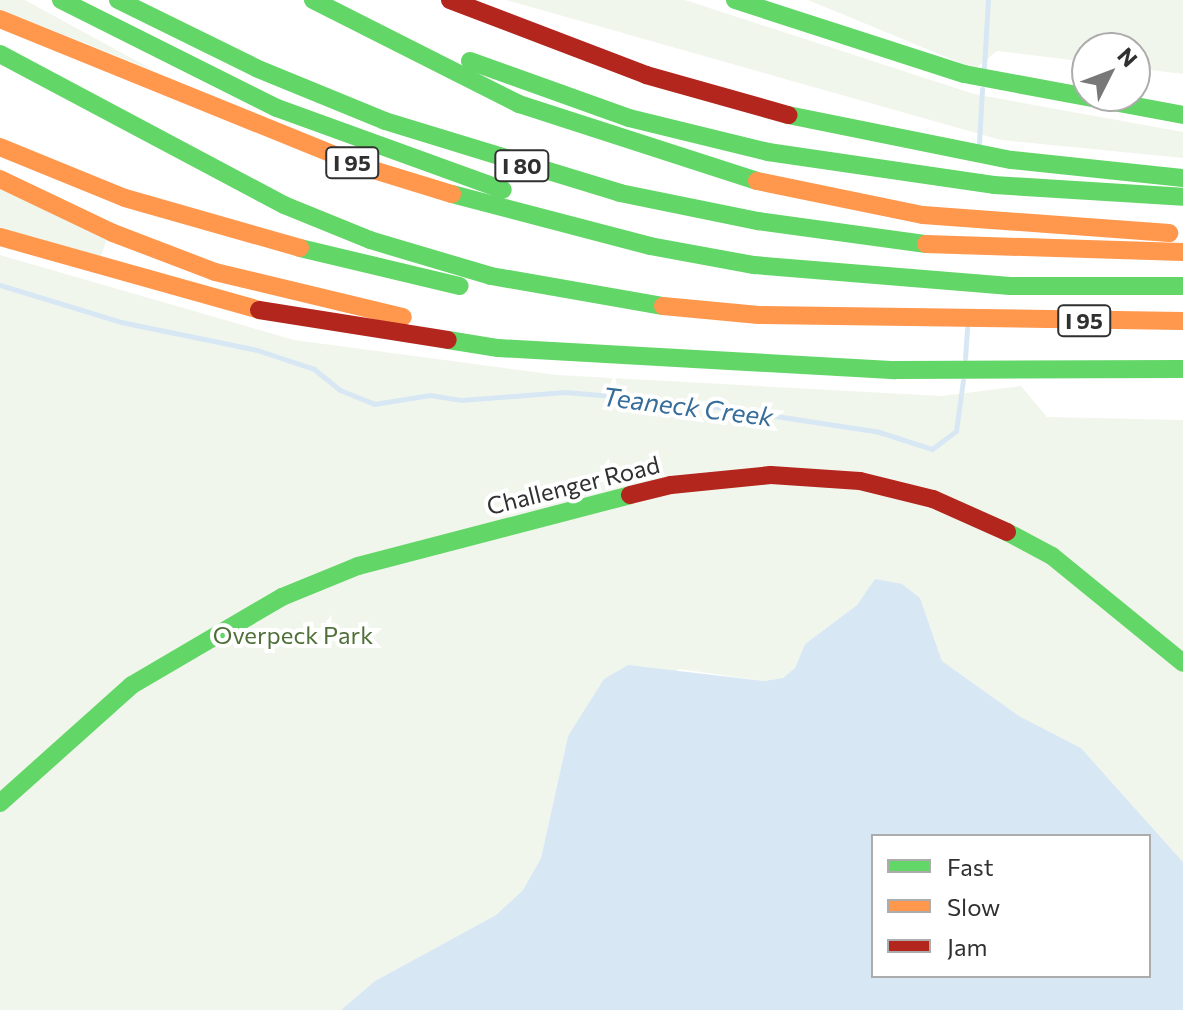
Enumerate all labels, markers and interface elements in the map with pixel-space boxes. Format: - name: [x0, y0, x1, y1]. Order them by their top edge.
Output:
- north arrow: [1071, 32, 1151, 112]
- text: N: [1112, 42, 1143, 72]
- road number: I 95: [324, 145, 380, 181]
- road number: I 80: [494, 148, 550, 184]
- road number: I 95: [1056, 303, 1112, 339]
- water label: Teaneck Creek: [601, 380, 775, 432]
- street label: Challenger Road: [484, 450, 662, 520]
- park label: Overpeck Park: [213, 621, 373, 649]
- legend: [871, 834, 1151, 978]
- text: Fast: [947, 852, 994, 881]
- text: Slow: [947, 892, 1000, 921]
- text: Jam: [947, 932, 987, 961]

